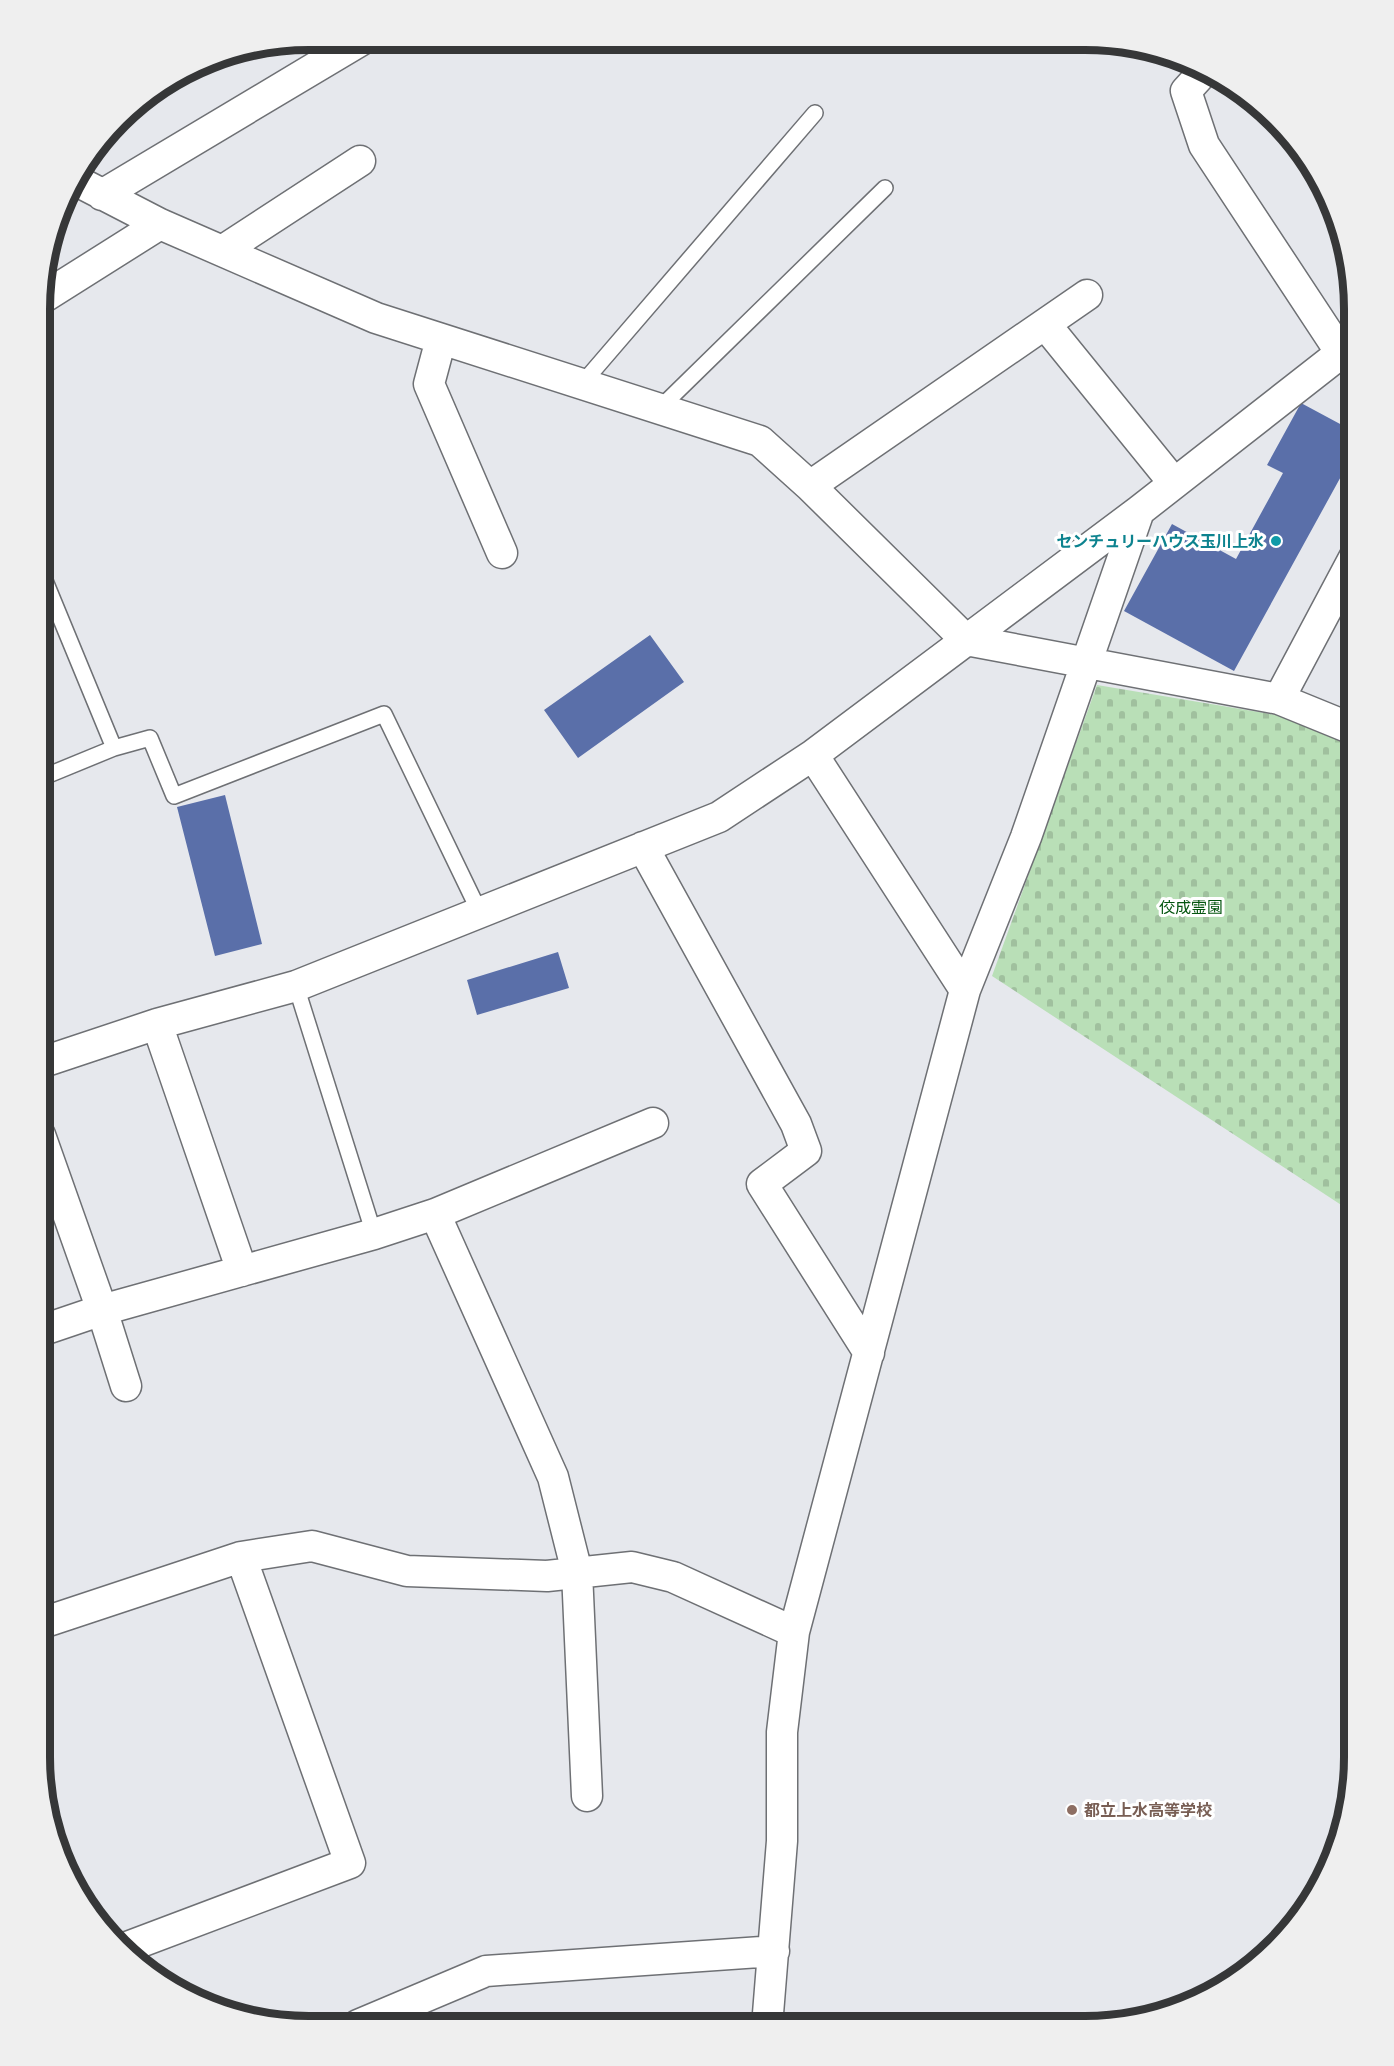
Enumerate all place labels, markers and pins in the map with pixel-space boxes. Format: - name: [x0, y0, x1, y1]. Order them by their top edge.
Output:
- place label: センチュリーハウス玉川上水: [1056, 531, 1264, 551]
- marker: センチュリーハウス玉川上水: [1269, 534, 1283, 548]
- place label: 都立上水高等学校: [1084, 1800, 1212, 1820]
- marker: 都立上水高等学校: [1065, 1803, 1079, 1817]

